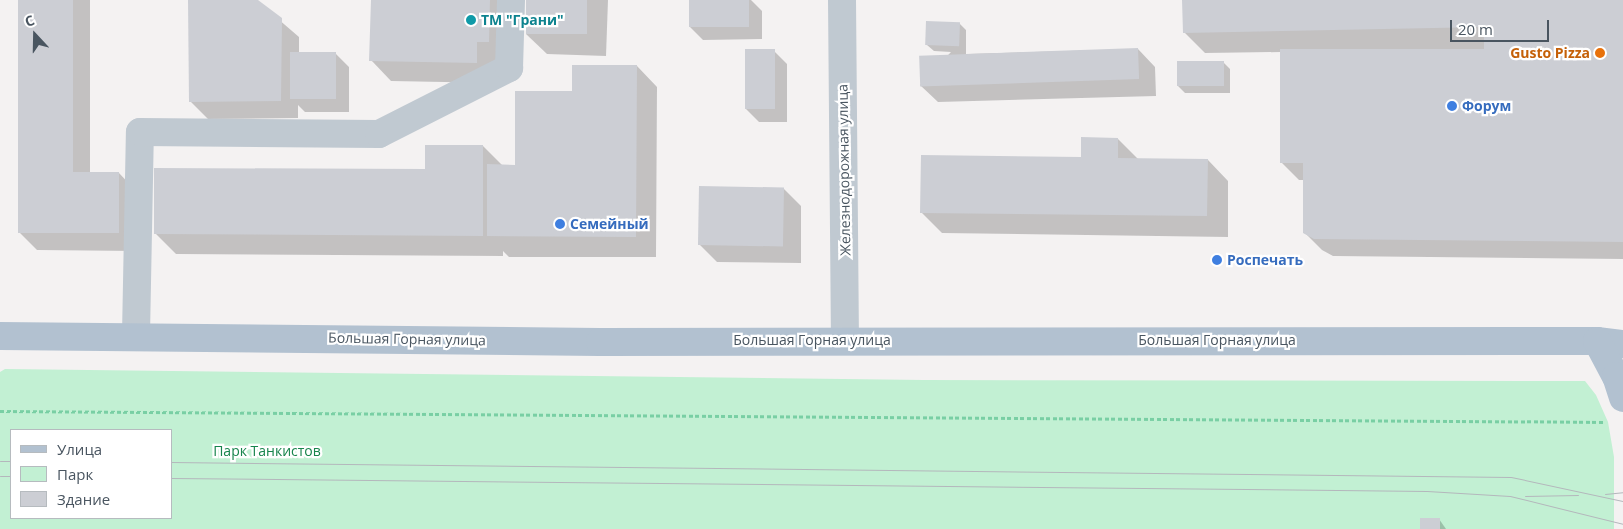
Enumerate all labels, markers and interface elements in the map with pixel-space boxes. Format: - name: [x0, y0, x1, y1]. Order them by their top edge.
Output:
- north arrow: [10, 10, 60, 60]
- text: С: [22, 10, 37, 31]
- scale bar: [1453, 10, 1552, 42]
- place label: ТМ "Грани": [481, 12, 564, 28]
- marker: ТМ "Грани": [465, 14, 477, 26]
- text: 20 m: [1458, 19, 1493, 39]
- place label: Gusto Pizza: [1510, 45, 1590, 61]
- marker: Gusto Pizza: [1594, 47, 1606, 59]
- street label: Железнодорожная улица: [834, 84, 854, 256]
- place label: Форум: [1462, 98, 1511, 114]
- marker: Форум: [1446, 100, 1458, 112]
- place label: Семейный: [570, 216, 649, 232]
- marker: Семейный: [554, 218, 566, 230]
- place label: Роспечать: [1227, 252, 1303, 268]
- marker: Роспечать: [1211, 254, 1223, 266]
- street label: Большая Горная улица: [328, 329, 486, 349]
- street label: Большая Горная улица: [733, 332, 891, 348]
- street label: Большая Горная улица: [1138, 332, 1296, 348]
- legend: [10, 429, 172, 519]
- text: Улица: [57, 439, 102, 459]
- park label: Парк Танкистов: [213, 443, 321, 459]
- text: Парк: [57, 464, 93, 484]
- text: Здание: [57, 489, 110, 509]

